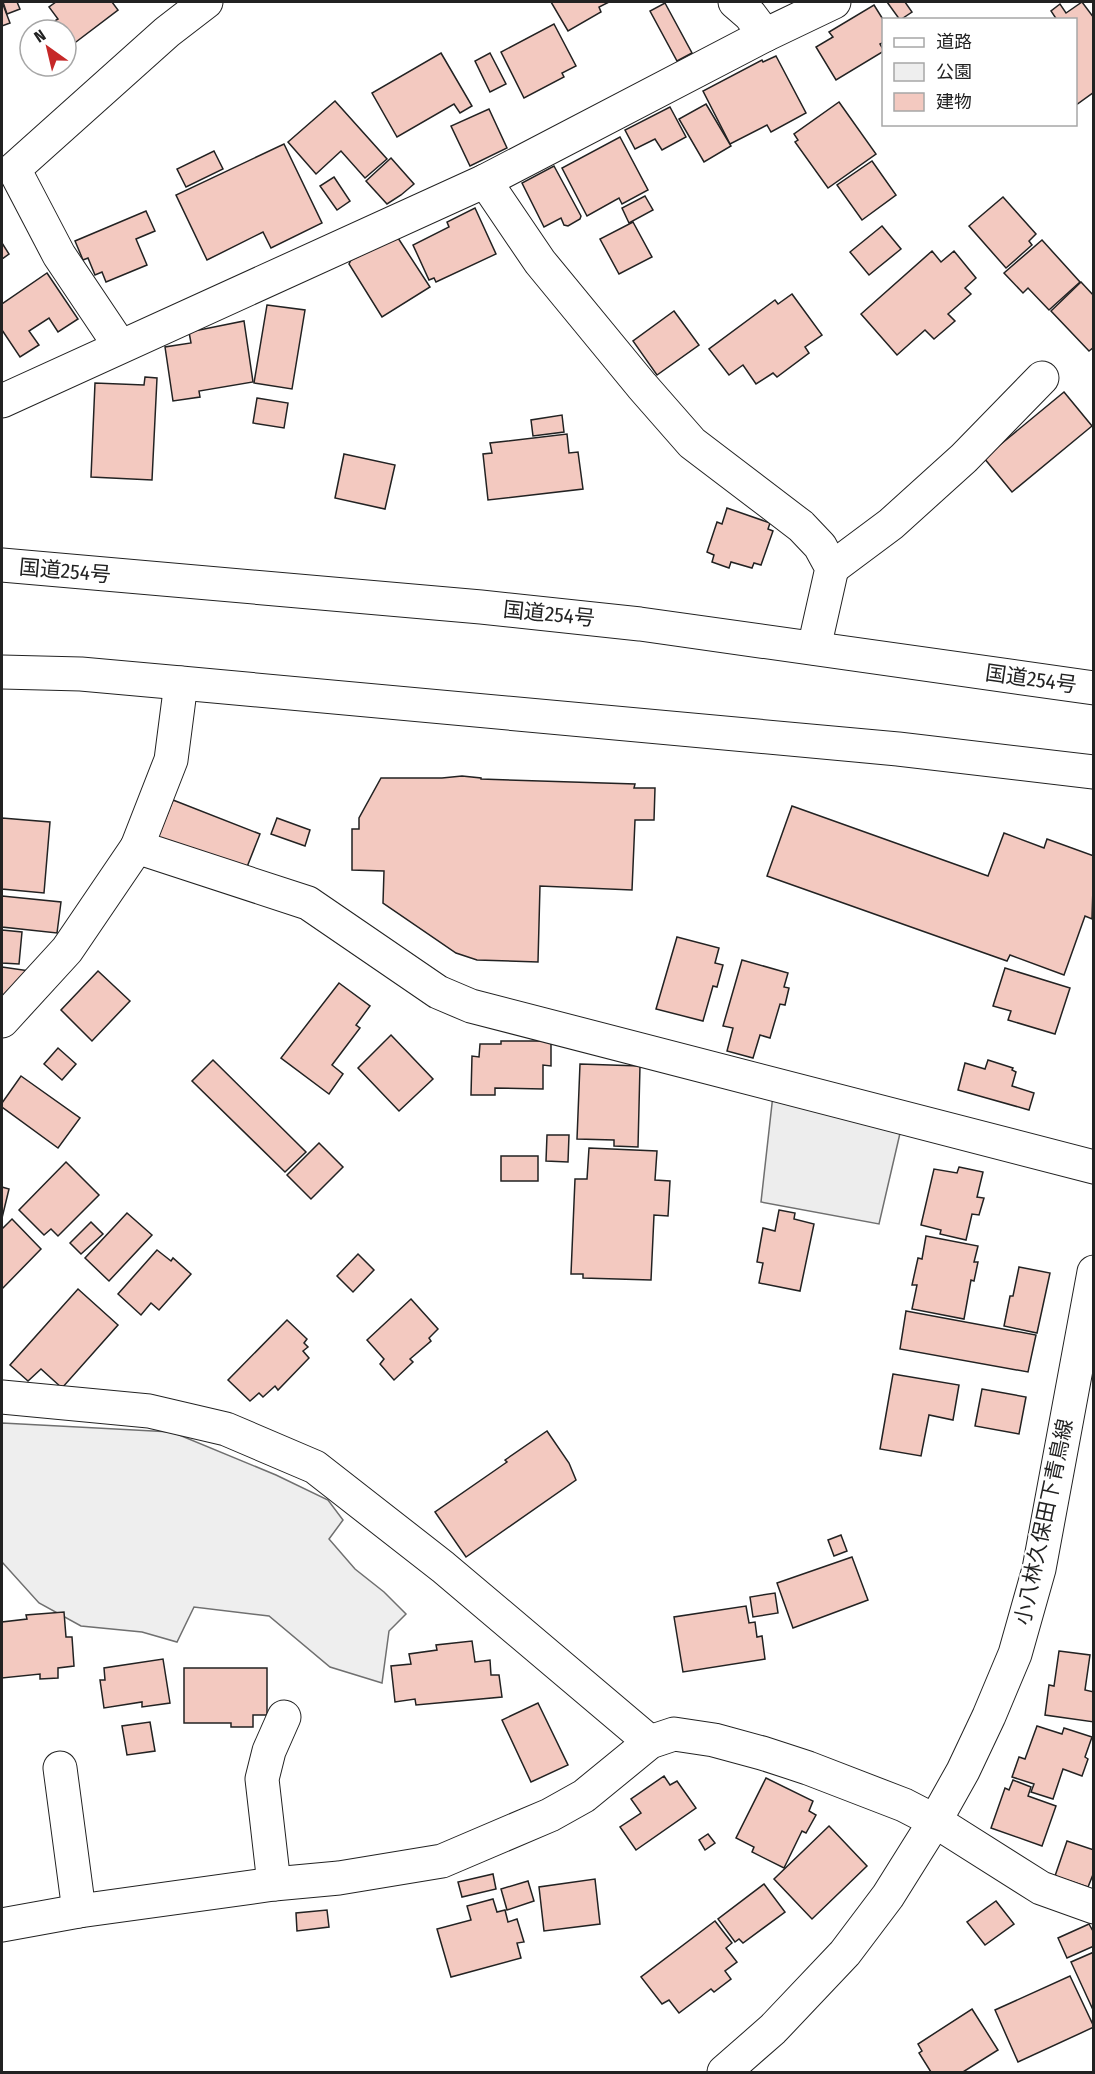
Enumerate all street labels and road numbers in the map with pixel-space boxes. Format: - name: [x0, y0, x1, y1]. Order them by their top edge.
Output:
- street label: 国道254号: [18, 554, 112, 588]
- street label: 国道254号: [502, 596, 596, 632]
- street label: 国道254号: [984, 660, 1078, 698]
- street label: 小八林久保田下青鳥線: [1009, 1417, 1079, 1627]

